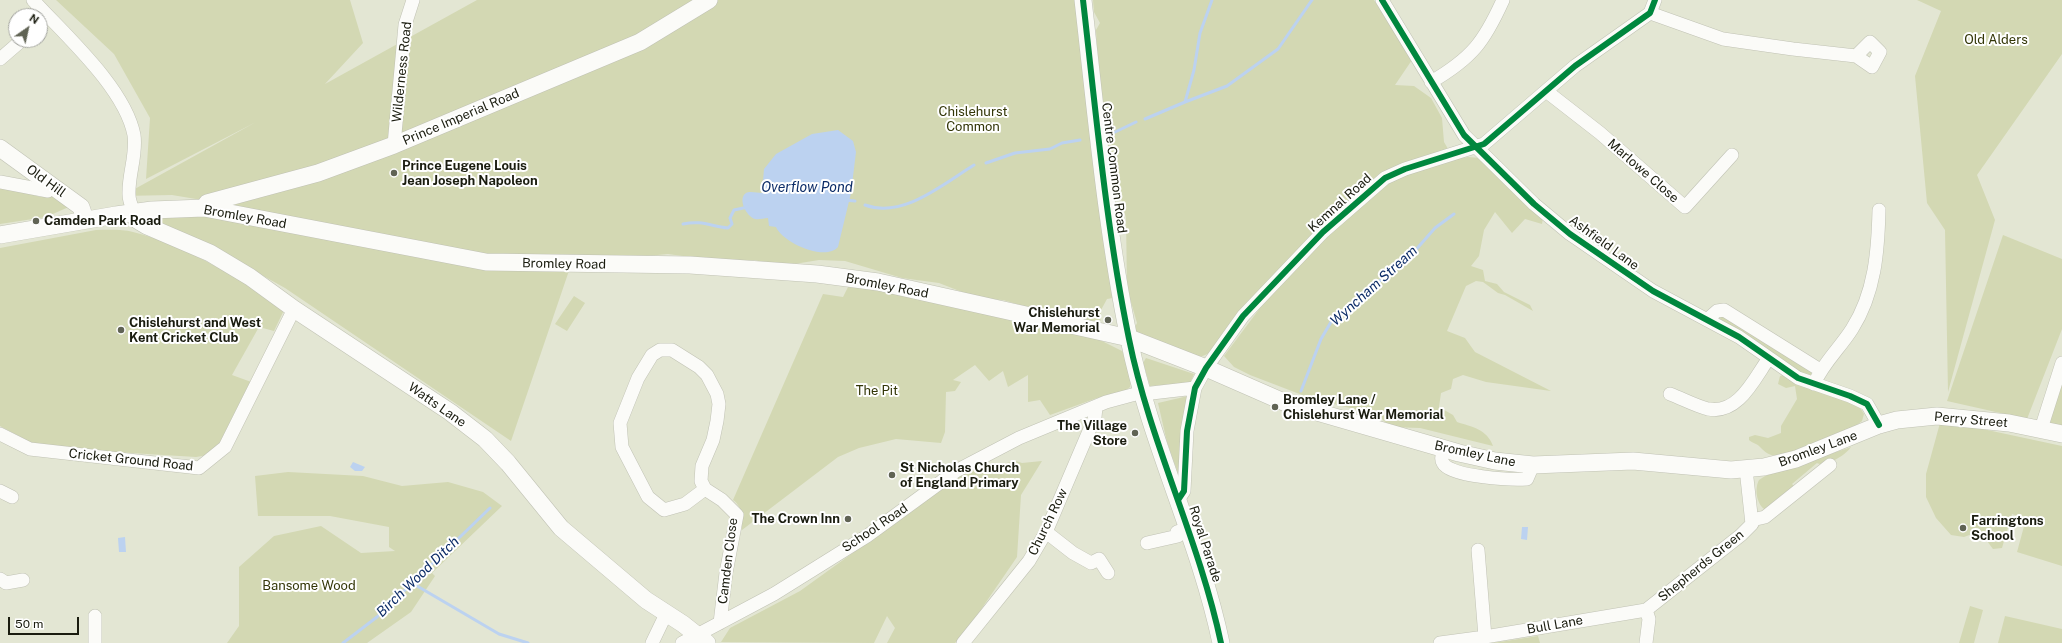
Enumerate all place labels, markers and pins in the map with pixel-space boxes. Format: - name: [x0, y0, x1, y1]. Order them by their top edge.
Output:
- place label: Prince Eugene Louis Jean Joseph Napoleon: [402, 158, 538, 189]
- marker: Prince Eugene Louis Jean Joseph Napoleon: [389, 168, 399, 178]
- place label: Camden Park Road: [44, 213, 161, 229]
- marker: Camden Park Road: [31, 216, 41, 226]
- place label: Chislehurst War Memorial: [1014, 305, 1100, 336]
- place label: Chislehurst and West Kent Cricket Club: [129, 315, 261, 346]
- marker: Chislehurst War Memorial: [1103, 315, 1113, 325]
- marker: Chislehurst and West Kent Cricket Club: [116, 325, 126, 335]
- place label: Bromley Lane / Chislehurst War Memorial: [1283, 392, 1444, 423]
- marker: Bromley Lane / Chislehurst War Memorial: [1270, 402, 1280, 412]
- place label: The Village Store: [1057, 418, 1127, 449]
- marker: The Village Store: [1130, 428, 1140, 438]
- place label: St Nicholas Church of England Primary: [900, 460, 1019, 491]
- marker: St Nicholas Church of England Primary: [887, 470, 897, 480]
- place label: The Crown Inn: [752, 511, 840, 527]
- place label: Farringtons School: [1971, 513, 2044, 544]
- marker: The Crown Inn: [843, 514, 853, 524]
- marker: Farringtons School: [1958, 523, 1968, 533]

